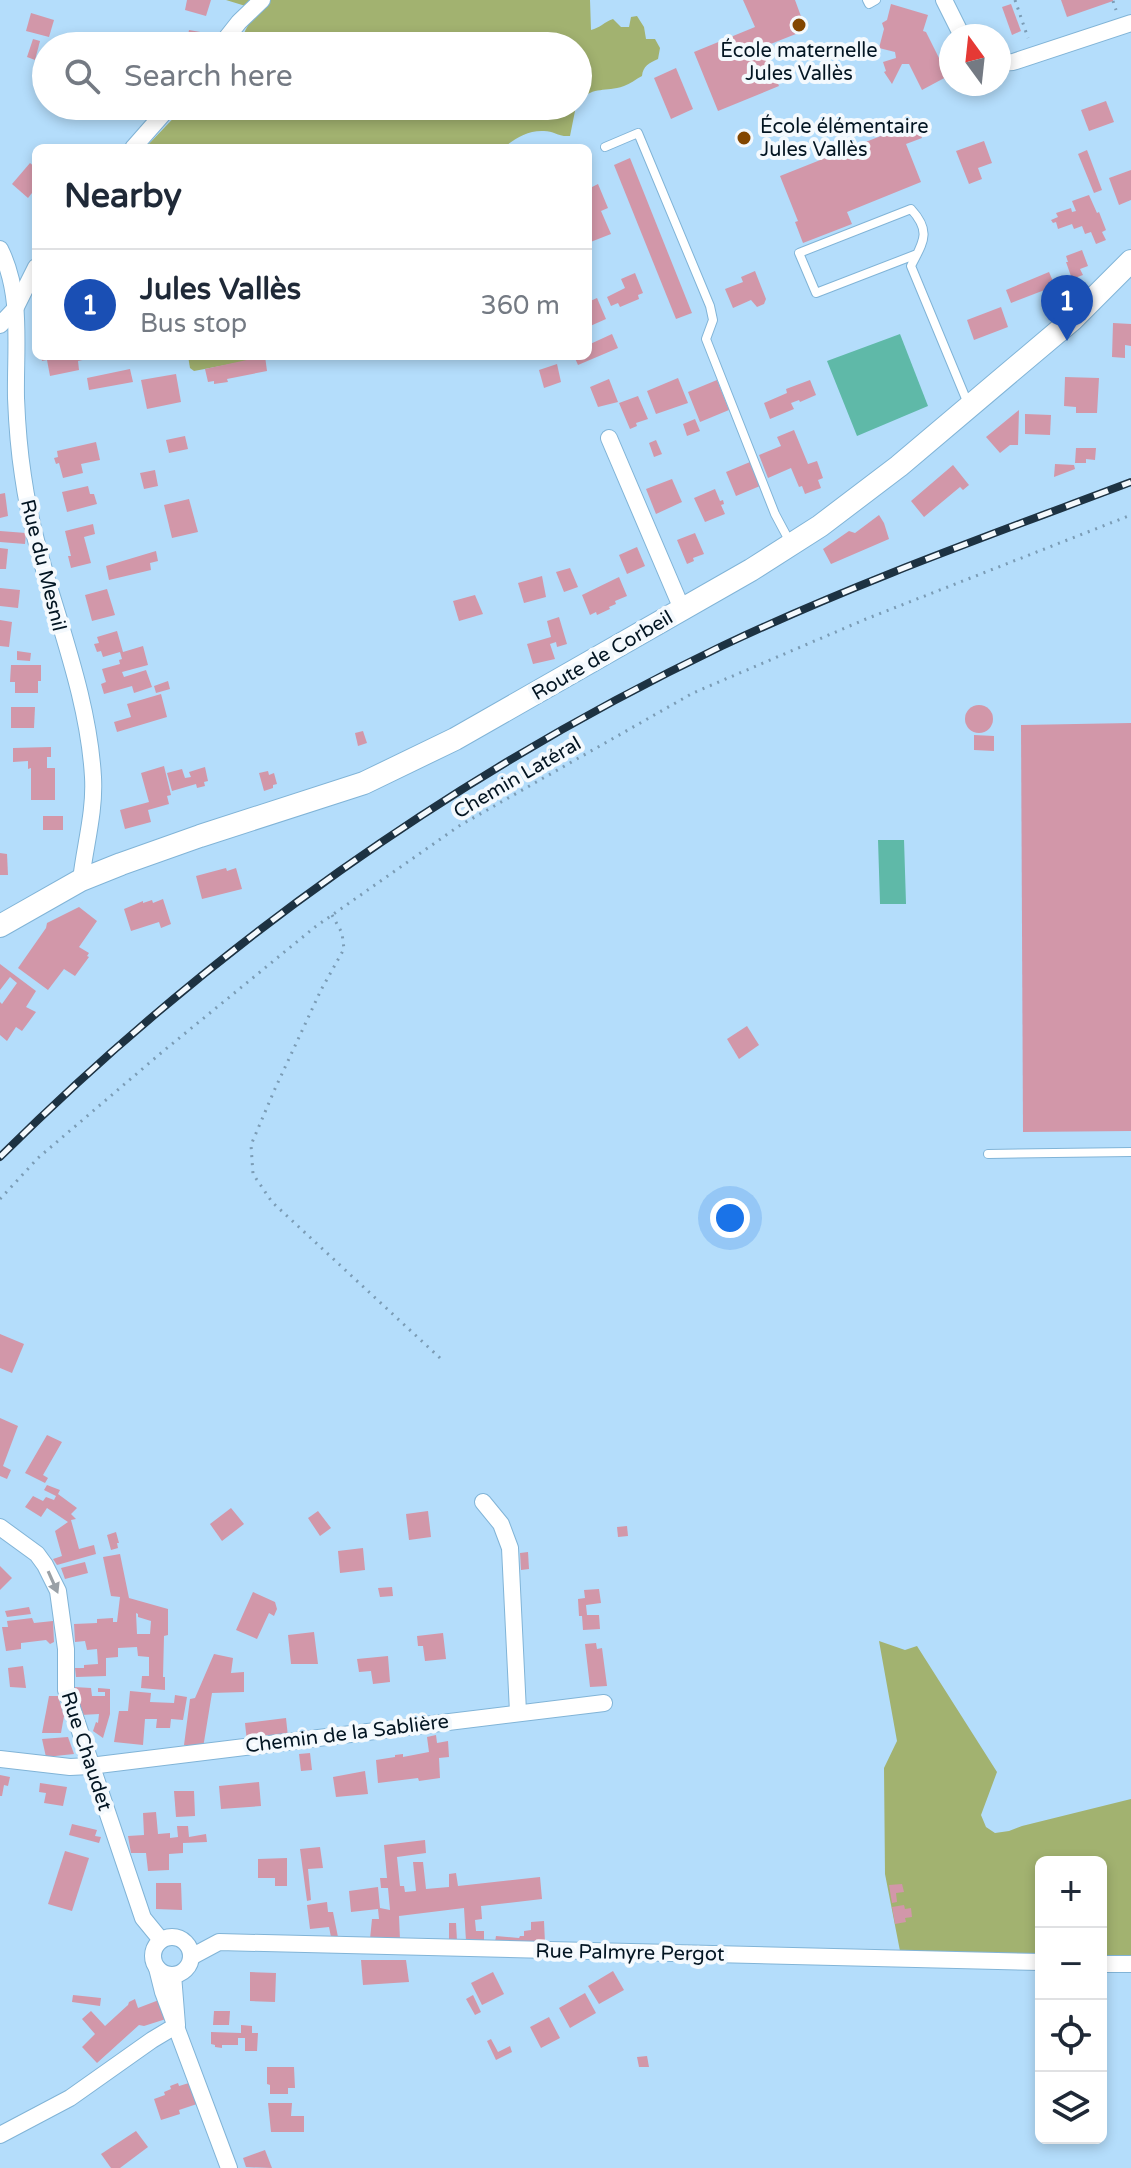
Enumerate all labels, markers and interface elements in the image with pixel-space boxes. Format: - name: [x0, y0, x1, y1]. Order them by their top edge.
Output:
- marker: École maternelle Jules Vallès: [790, 16, 808, 34]
- north arrow: [939, 24, 1011, 96]
- search box: [32, 32, 592, 120]
- place label: École maternelle Jules Vallès: [720, 38, 878, 86]
- icon: search: [60, 54, 104, 98]
- text: Search here: [124, 58, 293, 95]
- place label: École élémentaire Jules Vallès: [760, 114, 929, 162]
- marker: École élémentaire Jules Vallès: [735, 129, 753, 147]
- text: Nearby: [64, 176, 182, 217]
- text: Jules Vallès: [140, 271, 301, 308]
- pin: 1: [1041, 275, 1093, 341]
- text: 1: [82, 290, 98, 321]
- text: 360 m: [480, 290, 560, 321]
- text: Bus stop: [140, 308, 247, 339]
- street label: Rue du Mesnil: [15, 497, 71, 634]
- street label: Route de Corbeil: [528, 606, 677, 706]
- street label: Chemin Latéral: [449, 732, 586, 824]
- your location: [710, 1198, 750, 1238]
- one-way arrow: [46, 1570, 60, 1593]
- street label: Rue Chaudet: [55, 1689, 117, 1814]
- street label: Chemin de la Sablière: [244, 1710, 450, 1758]
- map controls: [1035, 1856, 1107, 2144]
- button: +: [1035, 1856, 1107, 1928]
- button: −: [1035, 1928, 1107, 2000]
- street label: Rue Palmyre Pergot: [535, 1939, 725, 1967]
- button: locate: [1035, 2000, 1107, 2072]
- button: layers: [1035, 2072, 1107, 2144]

